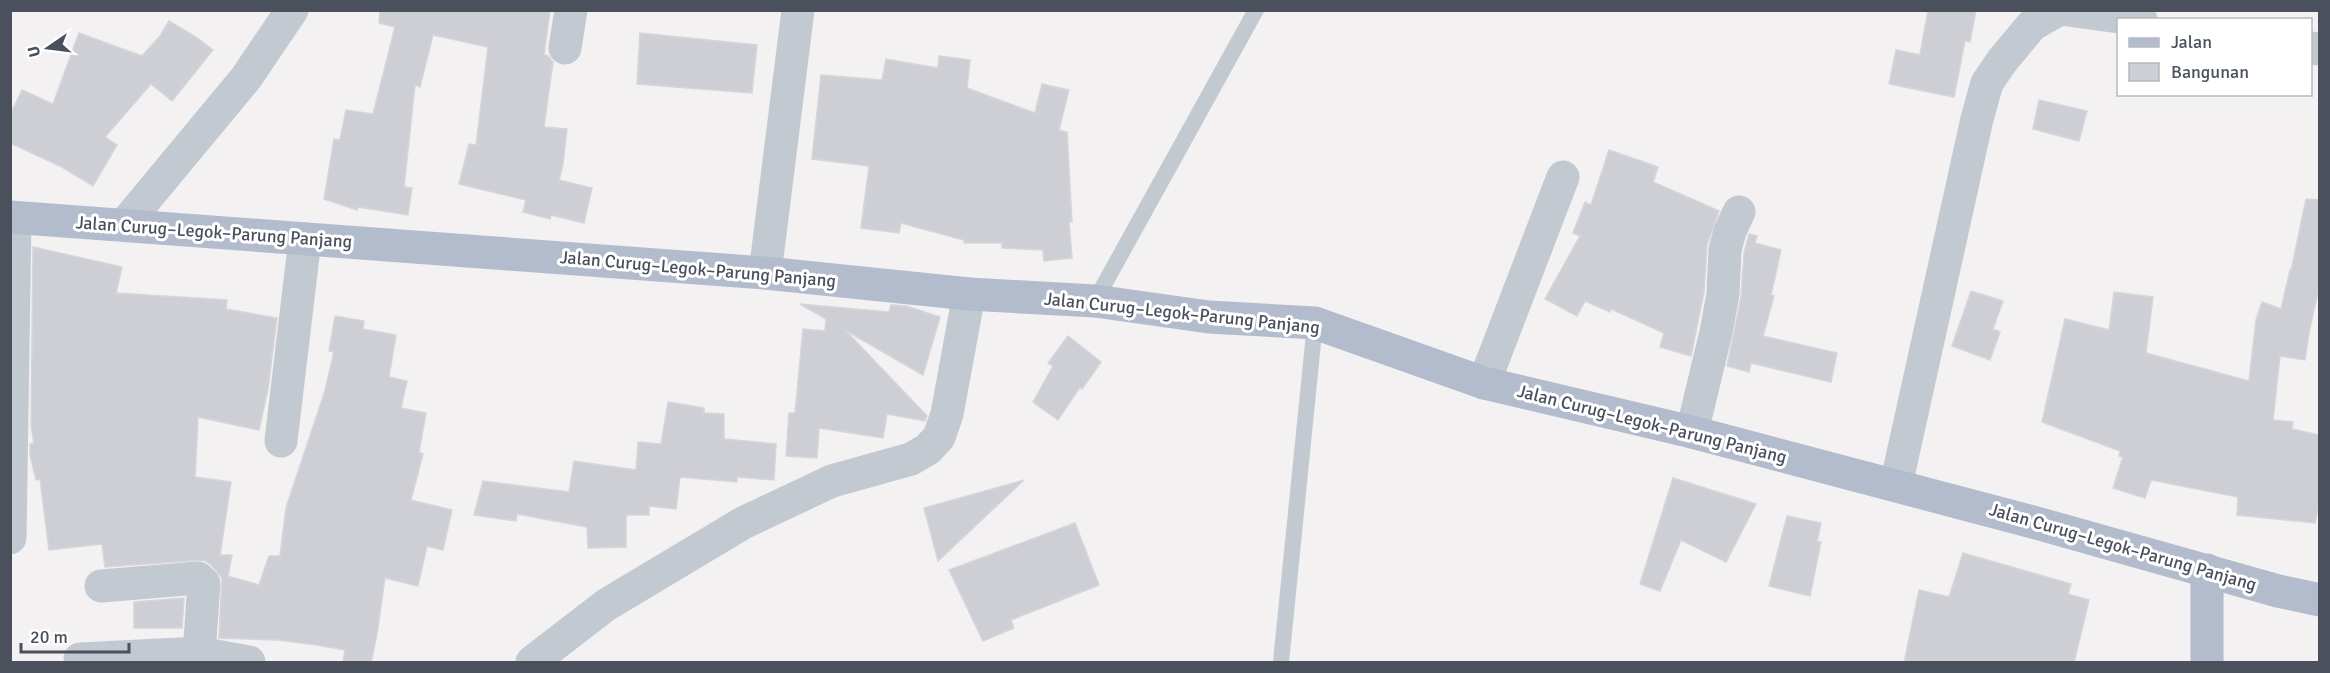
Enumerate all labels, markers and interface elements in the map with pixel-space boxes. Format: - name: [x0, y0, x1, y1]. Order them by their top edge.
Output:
- north arrow: [18, 18, 78, 78]
- legend: [2117, 18, 2312, 96]
- text: Jalan: [2171, 31, 2212, 53]
- text: U: [23, 44, 45, 59]
- text: Bangunan: [2171, 61, 2249, 83]
- street label: Jalan Curug–Legok–Parung Panjang: [75, 211, 353, 253]
- street label: Jalan Curug–Legok–Parung Panjang: [559, 246, 837, 292]
- street label: Jalan Curug–Legok–Parung Panjang: [1043, 288, 1321, 338]
- street label: Jalan Curug–Legok–Parung Panjang: [1515, 380, 1789, 468]
- street label: Jalan Curug–Legok–Parung Panjang: [1987, 498, 2259, 596]
- scale bar: [21, 616, 129, 654]
- text: 20 m: [30, 626, 68, 648]

